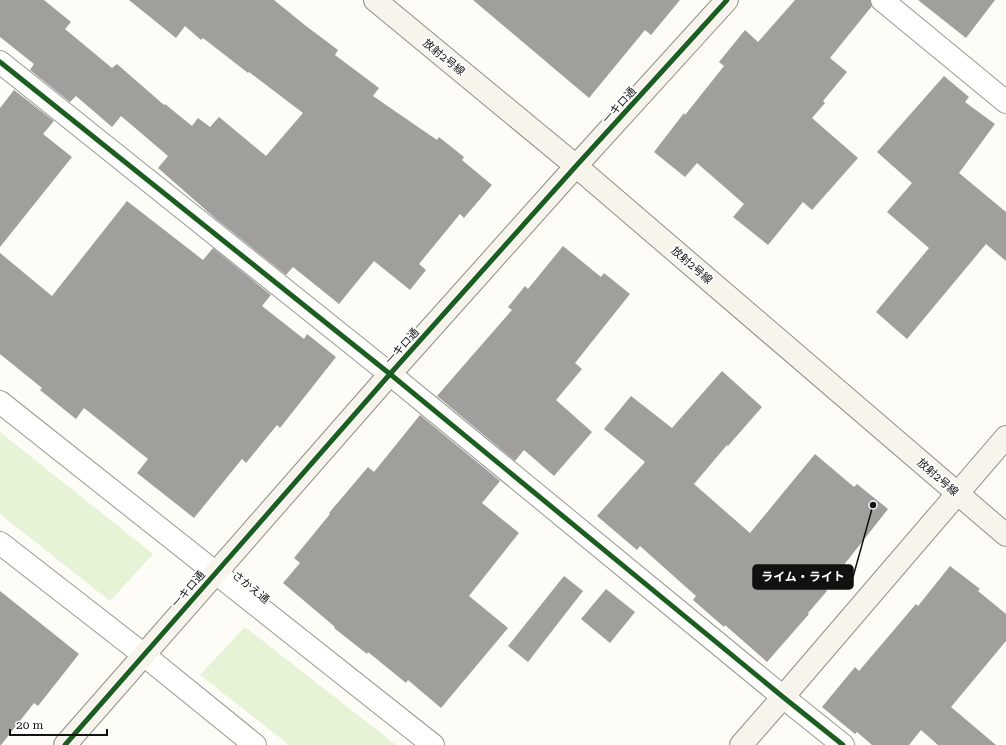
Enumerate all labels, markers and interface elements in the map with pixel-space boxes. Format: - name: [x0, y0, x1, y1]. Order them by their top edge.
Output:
- street label: 放射2号線: [420, 37, 467, 78]
- street label: 一キロ通: [600, 85, 639, 126]
- street label: 放射2号線: [668, 244, 715, 287]
- street label: 一キロ通: [383, 326, 422, 367]
- street label: 放射2号線: [914, 456, 961, 499]
- callout: ライム・ライト: [753, 565, 853, 589]
- street label: 一キロ通: [169, 568, 208, 610]
- street label: さかえ通: [229, 568, 272, 606]
- text: ライム・ライト: [761, 570, 845, 584]
- scale bar: [10, 711, 107, 737]
- text: 20 m: [16, 718, 43, 732]

